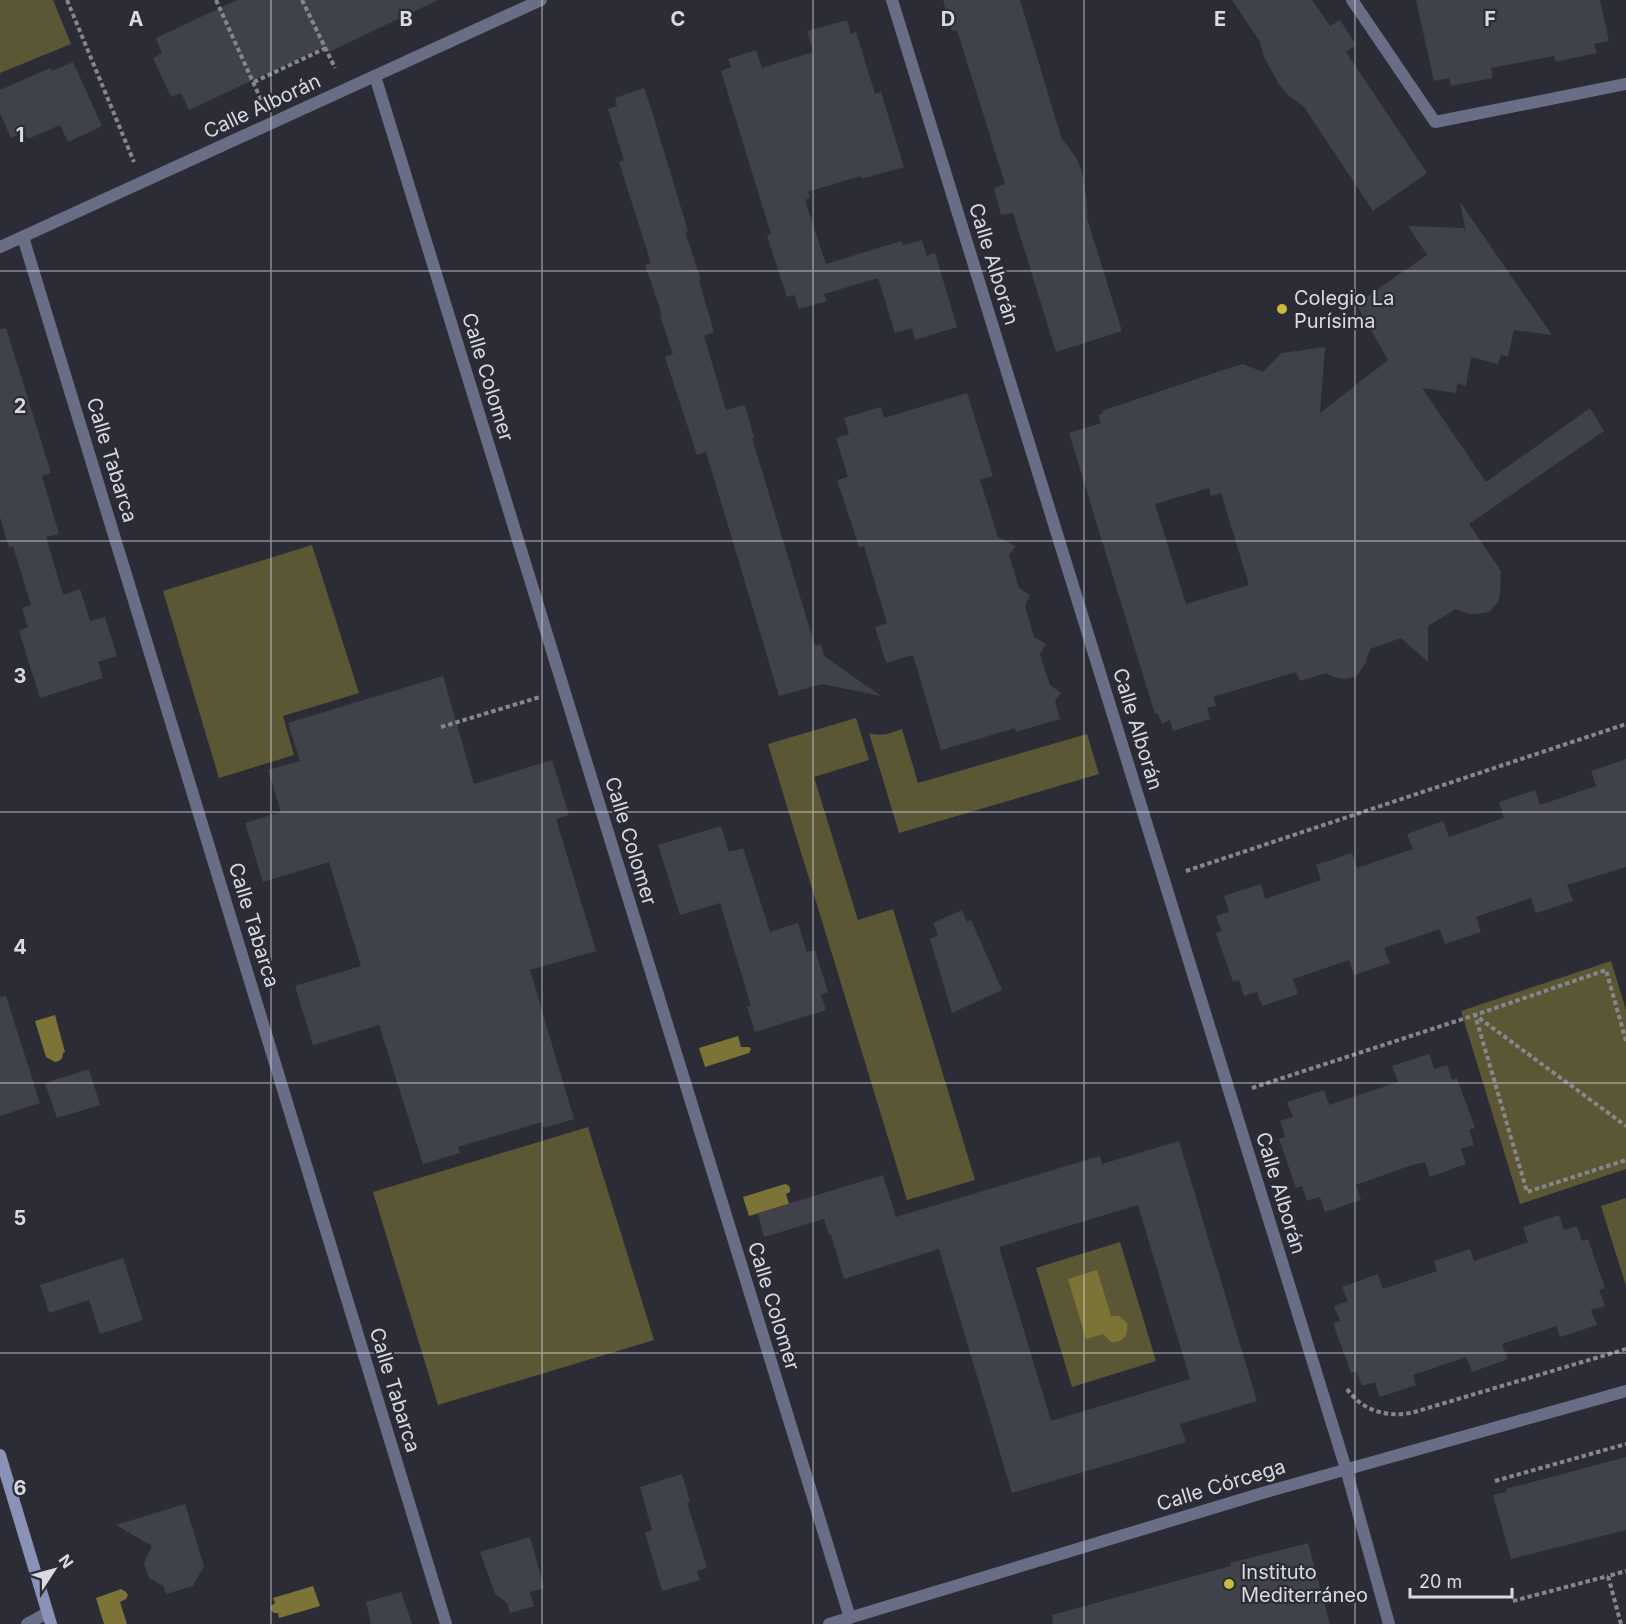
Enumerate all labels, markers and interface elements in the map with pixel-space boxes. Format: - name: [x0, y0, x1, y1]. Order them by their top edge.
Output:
- text: A: [129, 7, 144, 31]
- text: B: [399, 7, 413, 31]
- text: C: [671, 7, 685, 31]
- text: D: [941, 7, 955, 31]
- text: E: [1214, 7, 1226, 31]
- text: F: [1484, 7, 1496, 31]
- street label: Calle Alborán: [200, 68, 324, 144]
- text: 1: [16, 123, 24, 147]
- street label: Calle Alborán: [964, 200, 1024, 328]
- place label: Colegio La Purísima: [1294, 286, 1394, 333]
- marker: Colegio La Purísima: [1275, 302, 1289, 316]
- street label: Calle Colomer: [457, 310, 519, 445]
- text: 2: [14, 394, 26, 418]
- street label: Calle Tabarca: [82, 395, 142, 525]
- text: 3: [14, 664, 26, 688]
- street label: Calle Alborán: [1108, 665, 1168, 793]
- street label: Calle Colomer: [600, 774, 662, 909]
- street label: Calle Tabarca: [224, 860, 284, 990]
- text: 4: [13, 935, 27, 959]
- street label: Calle Alborán: [1251, 1129, 1311, 1257]
- text: 5: [14, 1206, 26, 1230]
- street label: Calle Colomer: [743, 1239, 805, 1374]
- street label: Calle Tabarca: [365, 1325, 425, 1455]
- street label: Calle Córcega: [1154, 1454, 1288, 1516]
- text: 6: [14, 1476, 27, 1500]
- north arrow: [24, 1540, 84, 1600]
- text: N: [54, 1550, 78, 1572]
- place label: Instituto Mediterráneo: [1241, 1560, 1368, 1607]
- scale bar: [1410, 1561, 1512, 1599]
- text: 20 m: [1419, 1571, 1462, 1592]
- marker: Instituto Mediterráneo: [1222, 1577, 1236, 1591]

